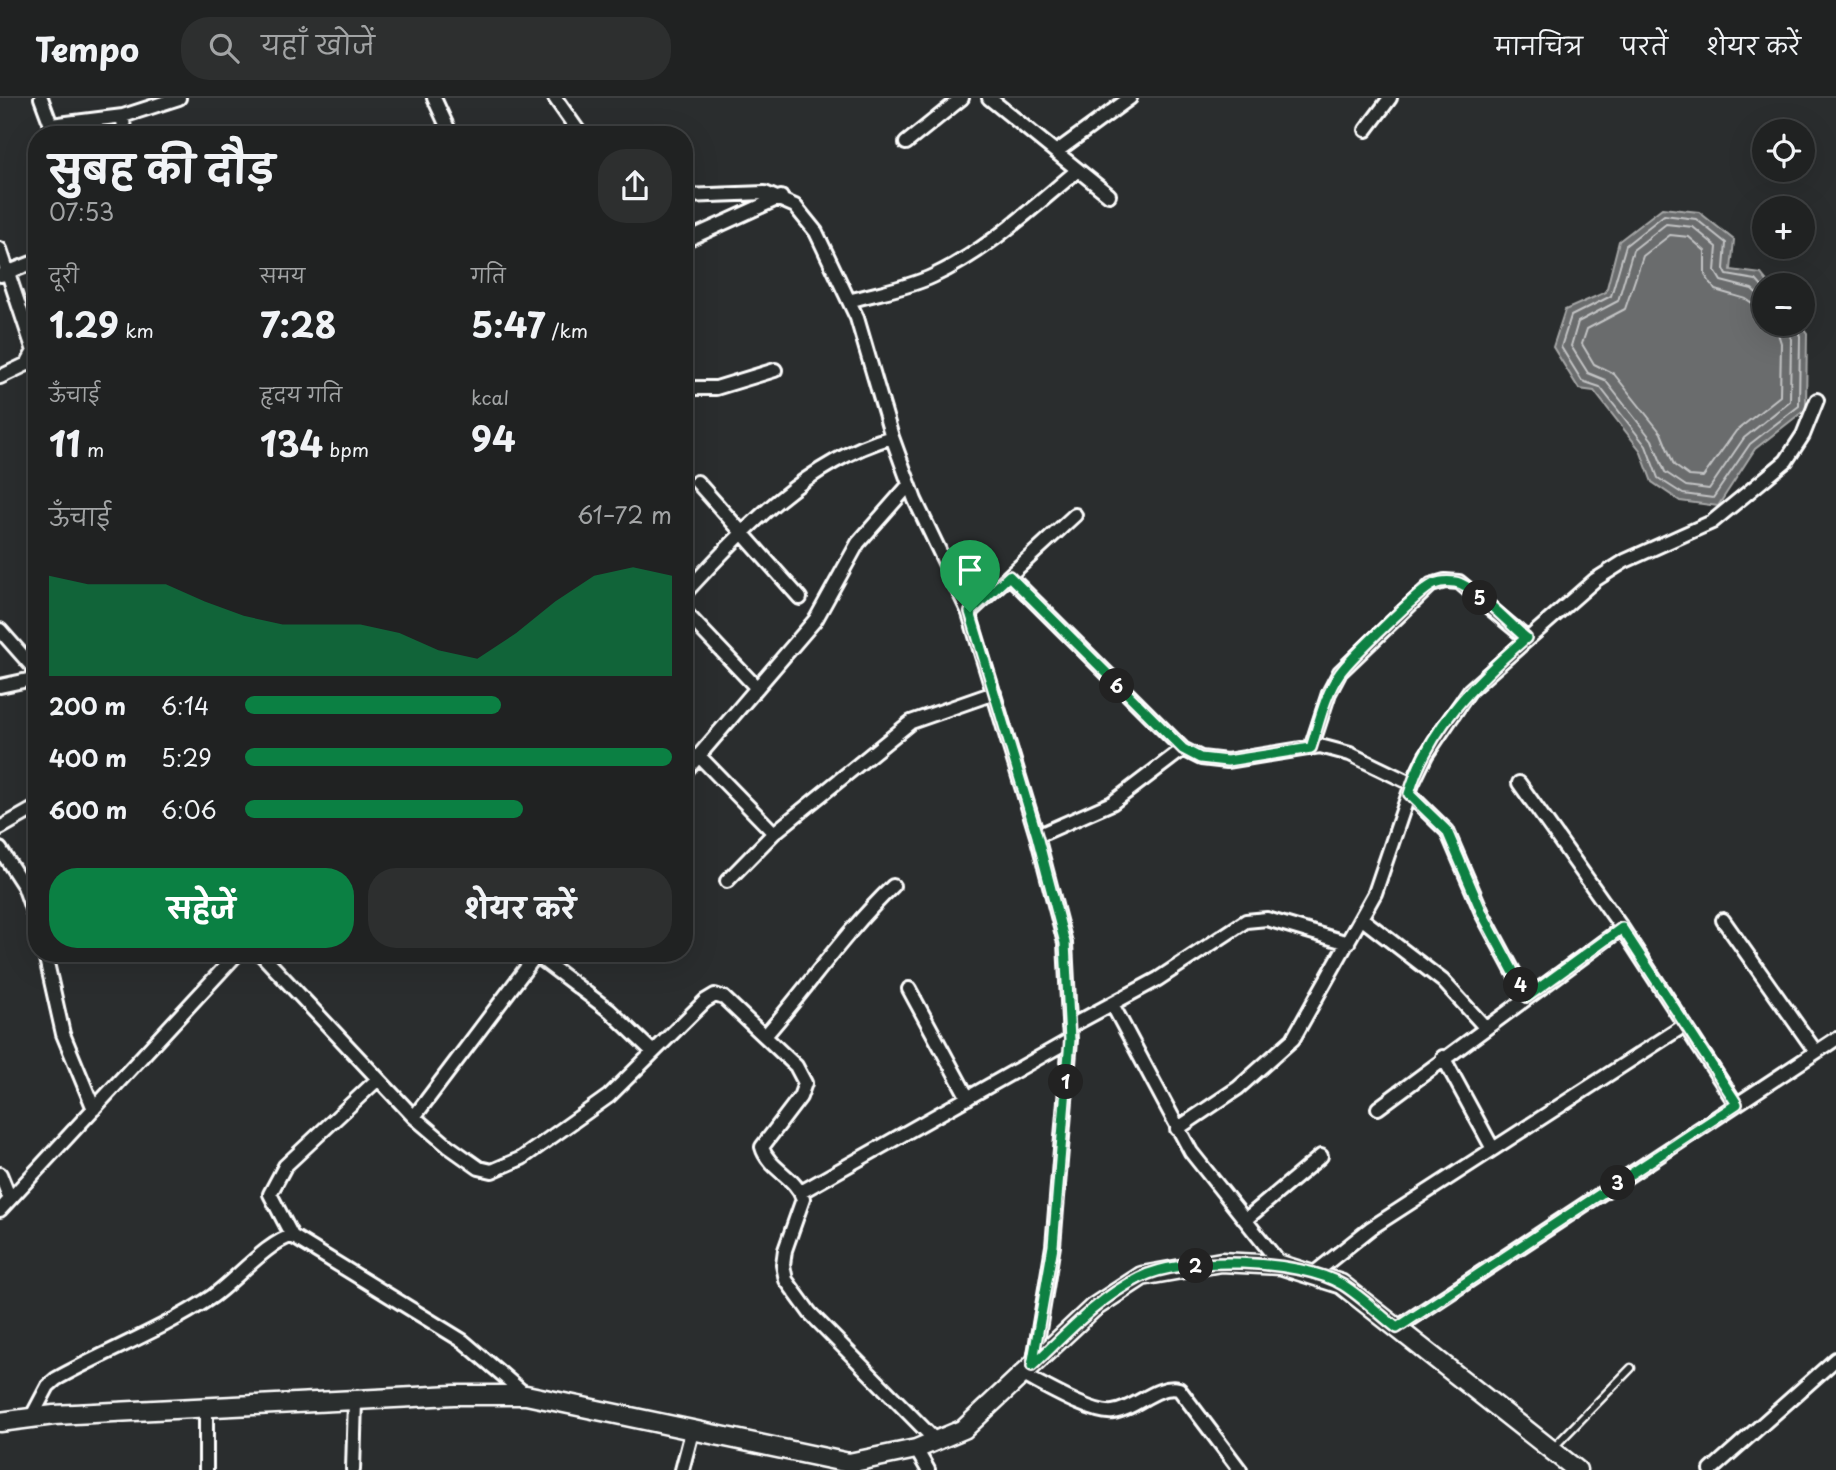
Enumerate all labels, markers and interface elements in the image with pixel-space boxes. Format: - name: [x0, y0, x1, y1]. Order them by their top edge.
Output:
- search box: [181, 17, 671, 80]
- text: Tempo: [35, 23, 139, 73]
- text: यहाँ खोजें: [261, 25, 375, 64]
- text: मानचित्र: [1495, 27, 1583, 63]
- text: परतें: [1621, 27, 1668, 63]
- text: शेयर करें: [1706, 27, 1801, 63]
- icon: search: [205, 29, 243, 67]
- map controls: [1752, 119, 1815, 336]
- button: locate: [1752, 119, 1815, 182]
- text: सुबह की दौड़: [49, 139, 275, 196]
- button: share: [598, 149, 672, 223]
- text: 07:53: [49, 194, 114, 229]
- button: +: [1752, 196, 1815, 259]
- text: दूरी: [49, 261, 79, 289]
- text: समय: [260, 261, 305, 289]
- text: गति: [471, 261, 506, 289]
- button: −: [1752, 273, 1815, 336]
- text: 1.29: [49, 297, 119, 350]
- text: 7:28: [260, 297, 336, 350]
- text: 5:47: [471, 297, 545, 350]
- text: km: [119, 316, 154, 344]
- text: /km: [545, 316, 588, 344]
- text: ऊँचाई: [49, 380, 100, 408]
- text: हृदय गति: [260, 380, 342, 408]
- text: kcal: [471, 383, 509, 411]
- text: 94: [471, 411, 516, 464]
- text: 11: [49, 416, 81, 469]
- text: 134: [260, 416, 323, 469]
- text: m: [81, 435, 104, 463]
- text: bpm: [323, 435, 369, 463]
- text: 61–72 m: [577, 497, 672, 532]
- text: ऊँचाई: [49, 499, 111, 534]
- pin: [940, 540, 1000, 612]
- icon: arrive: [951, 551, 989, 589]
- pin: 5: [1462, 580, 1498, 616]
- text: 5: [1473, 583, 1486, 611]
- pin: 6: [1100, 668, 1134, 704]
- text: 6: [1110, 671, 1123, 699]
- text: 200 m: [49, 688, 126, 723]
- text: 6:14: [161, 688, 209, 723]
- text: 400 m: [49, 740, 127, 775]
- text: 5:29: [161, 740, 212, 775]
- text: 600 m: [49, 792, 127, 827]
- text: 6:06: [161, 792, 217, 827]
- button: सहेजें: [49, 868, 354, 948]
- button: शेयर करें: [368, 868, 672, 948]
- pin: 4: [1504, 968, 1538, 1002]
- text: 4: [1514, 970, 1527, 998]
- pin: 1: [1048, 1065, 1084, 1100]
- text: 1: [1061, 1067, 1070, 1095]
- pin: 3: [1600, 1166, 1636, 1200]
- text: 3: [1611, 1168, 1624, 1196]
- pin: 2: [1178, 1248, 1214, 1284]
- text: 2: [1189, 1251, 1202, 1279]

